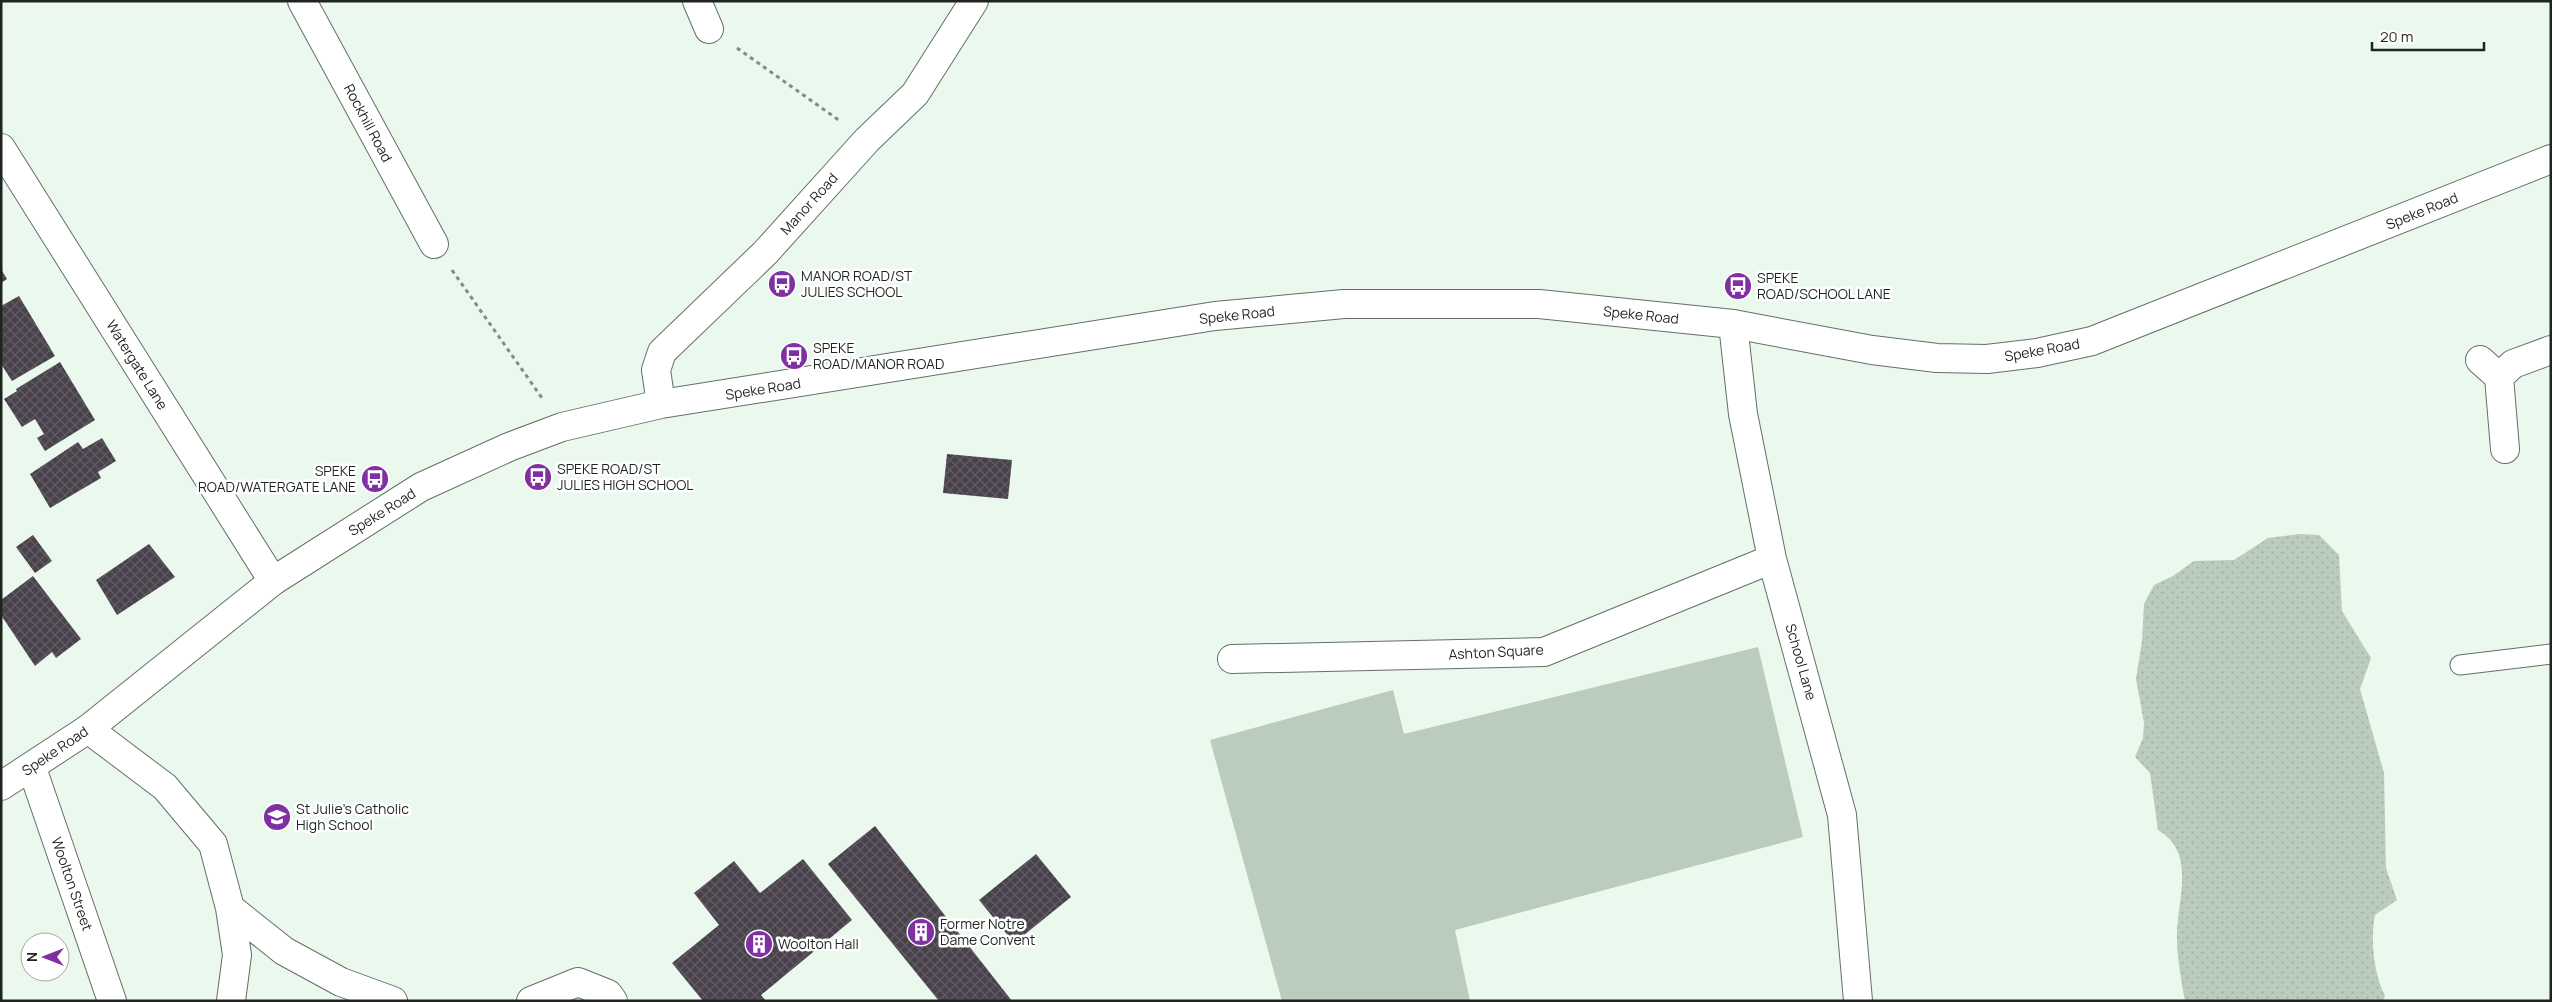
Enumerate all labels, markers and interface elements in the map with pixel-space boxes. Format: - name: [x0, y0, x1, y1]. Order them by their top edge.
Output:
- scale bar: [2372, 20, 2484, 52]
- text: 20 m: [2380, 26, 2413, 47]
- street label: Rockhill Road: [340, 80, 397, 165]
- street label: Manor Road: [776, 169, 841, 239]
- street label: Speke Road: [2383, 187, 2461, 234]
- place label: MANOR ROAD/ST JULIES SCHOOL: [801, 266, 913, 301]
- place label: SPEKE ROAD/SCHOOL LANE: [1757, 268, 1891, 303]
- bus stop icon: MANOR ROAD/ST JULIES SCHOOL: [767, 269, 797, 299]
- bus stop icon: SPEKE ROAD/SCHOOL LANE: [1723, 271, 1753, 301]
- street label: Speke Road: [1198, 301, 1276, 328]
- street label: Speke Road: [1602, 301, 1680, 328]
- street label: Watergate Lane: [102, 316, 173, 413]
- street label: Speke Road: [2003, 334, 2081, 365]
- place label: SPEKE ROAD/MANOR ROAD: [813, 338, 944, 373]
- bus stop icon: SPEKE ROAD/MANOR ROAD: [779, 341, 809, 371]
- street label: Speke Road: [724, 373, 802, 404]
- place label: SPEKE ROAD/ST JULIES HIGH SCHOOL: [557, 459, 694, 494]
- place label: SPEKE ROAD/WATERGATE LANE: [198, 461, 356, 496]
- bus stop icon: SPEKE ROAD/ST JULIES HIGH SCHOOL: [523, 462, 553, 492]
- bus stop icon: SPEKE ROAD/WATERGATE LANE: [360, 464, 390, 494]
- street label: Speke Road: [344, 483, 419, 540]
- street label: School Lane: [1782, 621, 1821, 702]
- street label: Ashton Square: [1448, 640, 1544, 663]
- street label: Speke Road: [18, 721, 92, 780]
- place label: St Julie's Catholic High School: [296, 799, 409, 834]
- school or university icon: St Julie's Catholic High School: [262, 802, 292, 832]
- street label: Woolton Street: [48, 834, 98, 934]
- place label: Former Notre Dame Convent: [940, 914, 1036, 949]
- building icon: Former Notre Dame Convent: [906, 917, 936, 947]
- building icon: Woolton Hall: [744, 929, 774, 959]
- north arrow: [20, 932, 70, 982]
- place label: Woolton Hall: [778, 934, 859, 953]
- text: N: [22, 952, 41, 962]

